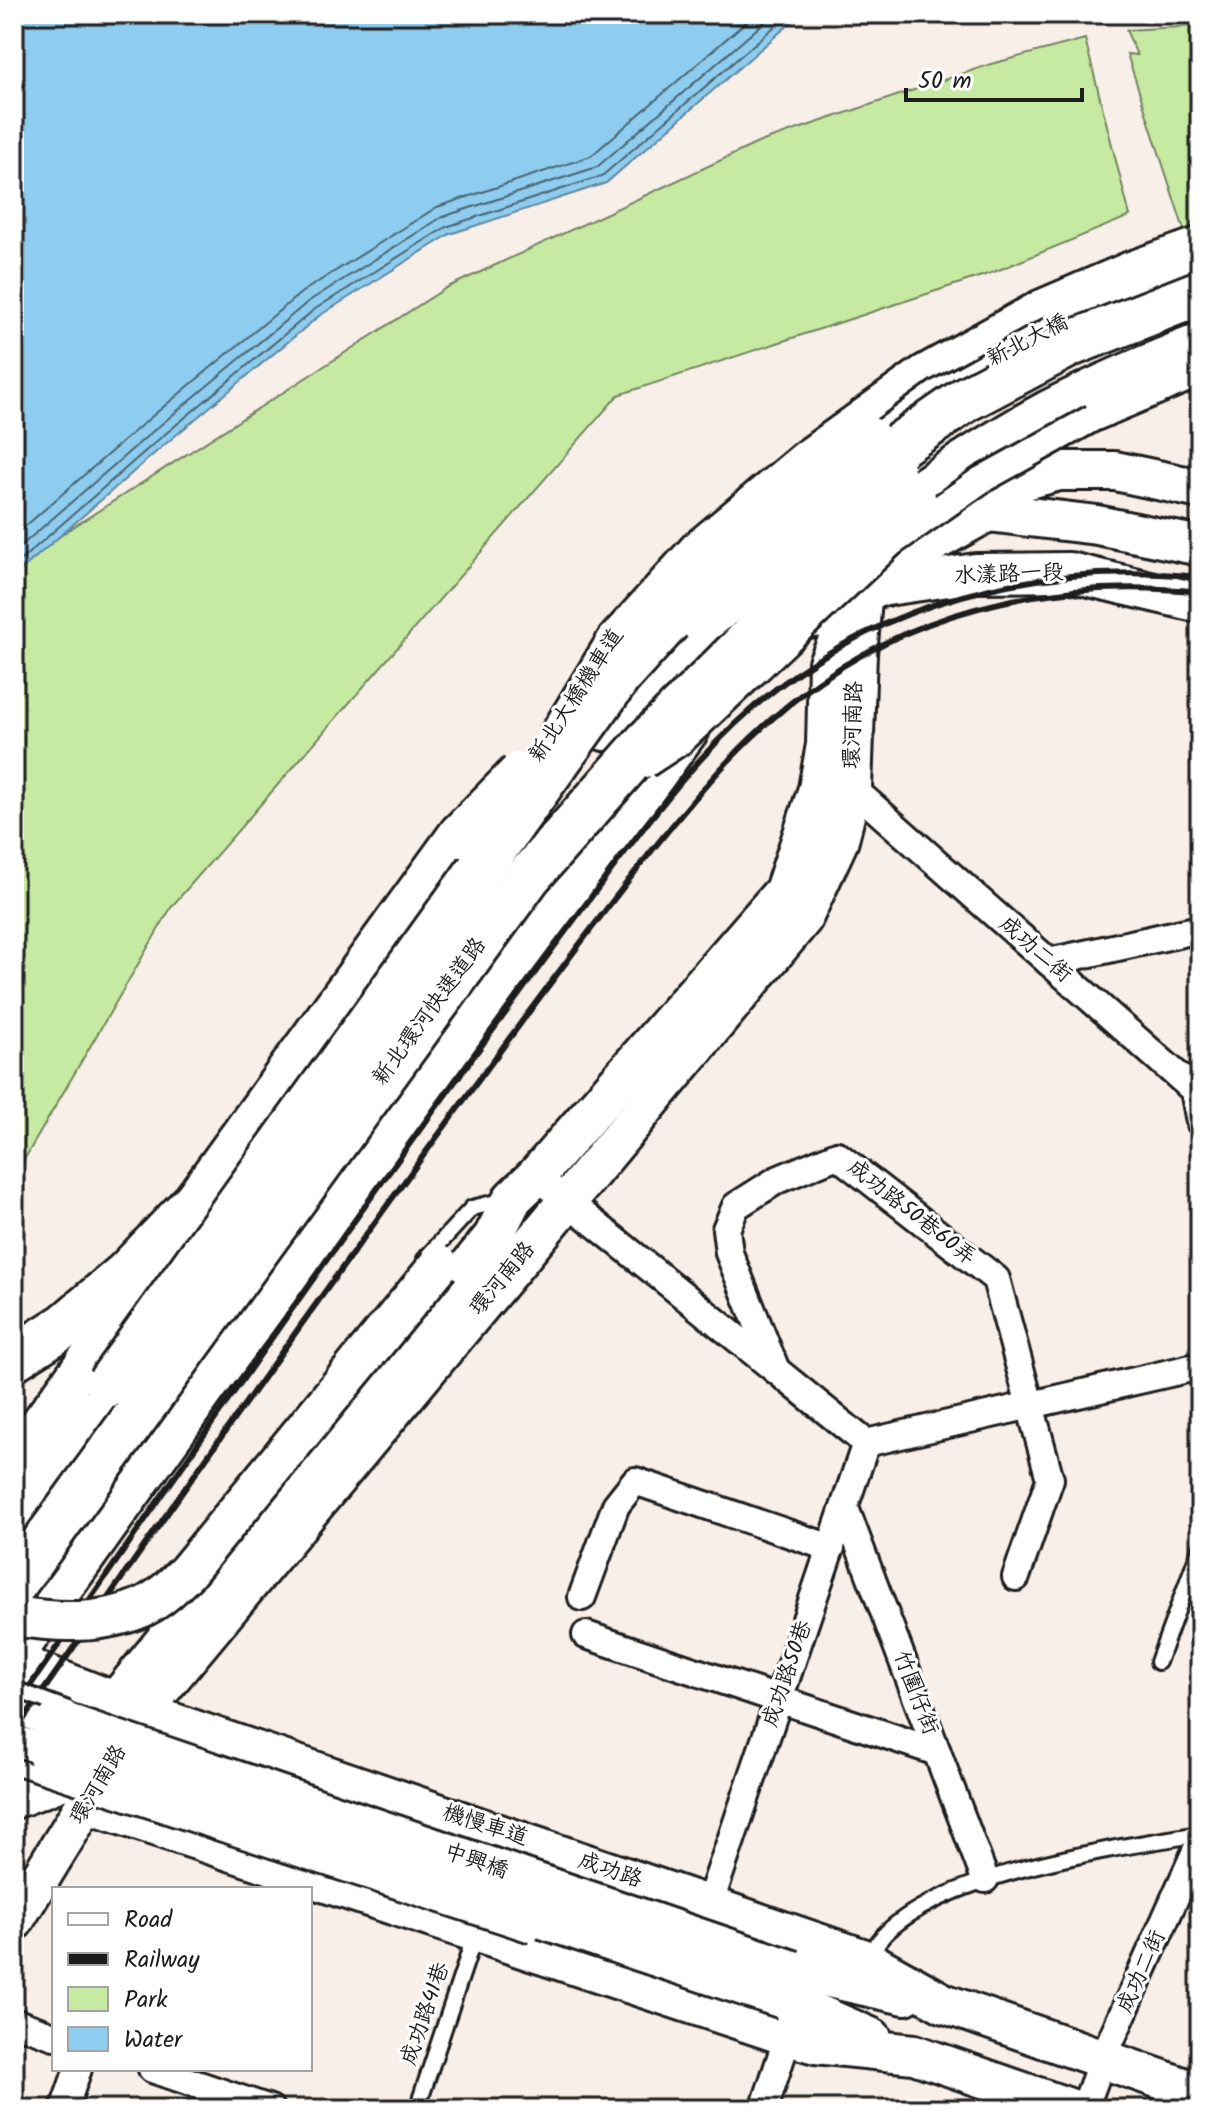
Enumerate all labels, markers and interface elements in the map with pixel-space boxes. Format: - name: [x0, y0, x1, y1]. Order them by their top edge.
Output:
- scale bar: [906, 52, 1082, 102]
- text: 50 m: [918, 62, 972, 101]
- street label: 新北大橋: [981, 305, 1075, 377]
- street label: 水漾路一段: [953, 556, 1065, 594]
- street label: 新北大橋機車道: [520, 622, 634, 770]
- street label: 環河南路: [835, 680, 873, 770]
- street label: 成功二街: [990, 908, 1080, 992]
- street label: 新北環河快速道路: [364, 931, 496, 1093]
- street label: 成功路50巷60弄: [839, 1151, 983, 1275]
- street label: 環河南路: [461, 1234, 545, 1324]
- street label: 成功路50巷: [753, 1616, 823, 1732]
- street label: 竹圍仔街: [883, 1646, 947, 1740]
- street label: 環河南路: [61, 1738, 137, 1832]
- street label: 機慢車道: [438, 1796, 532, 1856]
- street label: 中興橋: [439, 1835, 513, 1889]
- street label: 成功路: [573, 1844, 647, 1898]
- legend: [52, 1887, 312, 2071]
- text: Road: [124, 1901, 173, 1940]
- street label: 成功二街: [1108, 1925, 1176, 2019]
- text: Railway: [124, 1941, 200, 1980]
- street label: 成功路41巷: [392, 1958, 460, 2070]
- text: Park: [124, 1981, 168, 2020]
- text: Water: [124, 2021, 184, 2060]

